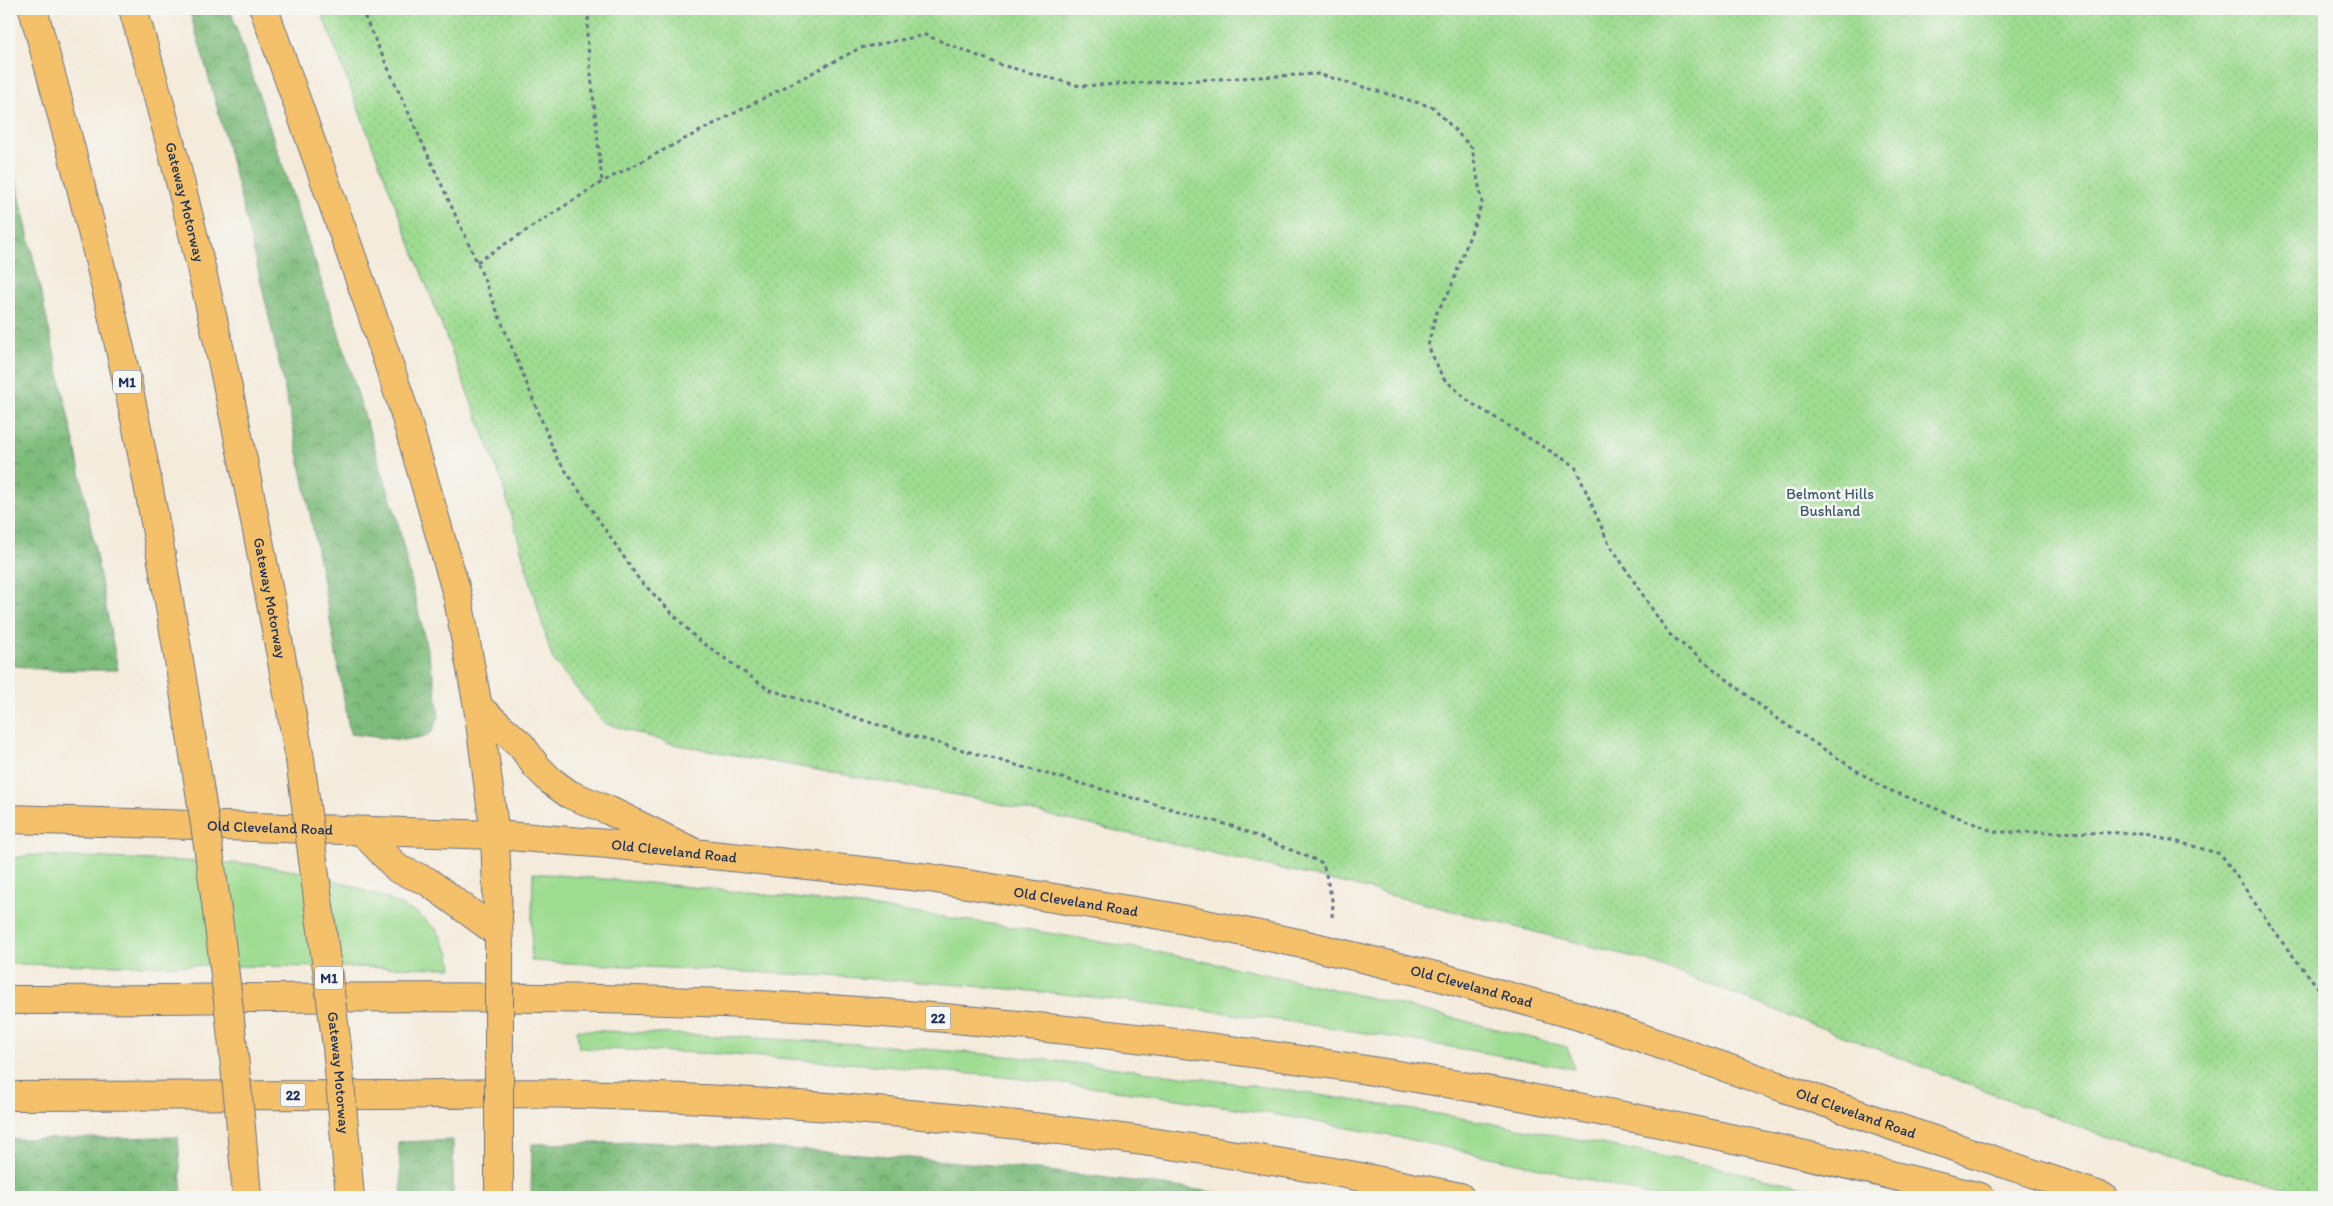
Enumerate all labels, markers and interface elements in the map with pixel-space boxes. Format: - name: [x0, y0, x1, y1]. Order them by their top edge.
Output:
- street label: Gateway Motorway: [161, 140, 208, 264]
- road number: M1: [113, 371, 141, 394]
- park label: Belmont Hills Bushland: [1786, 485, 1874, 520]
- street label: Gateway Motorway: [250, 536, 290, 660]
- street label: Old Cleveland Road: [207, 817, 333, 839]
- street label: Old Cleveland Road: [610, 835, 738, 867]
- street label: Old Cleveland Road: [1012, 883, 1139, 920]
- street label: Old Cleveland Road: [1409, 961, 1535, 1012]
- road number: M1: [315, 966, 343, 990]
- road number: 22: [926, 1006, 950, 1030]
- street label: Gateway Motorway: [324, 1010, 353, 1134]
- road number: 22: [280, 1084, 306, 1106]
- street label: Old Cleveland Road: [1793, 1084, 1918, 1142]

